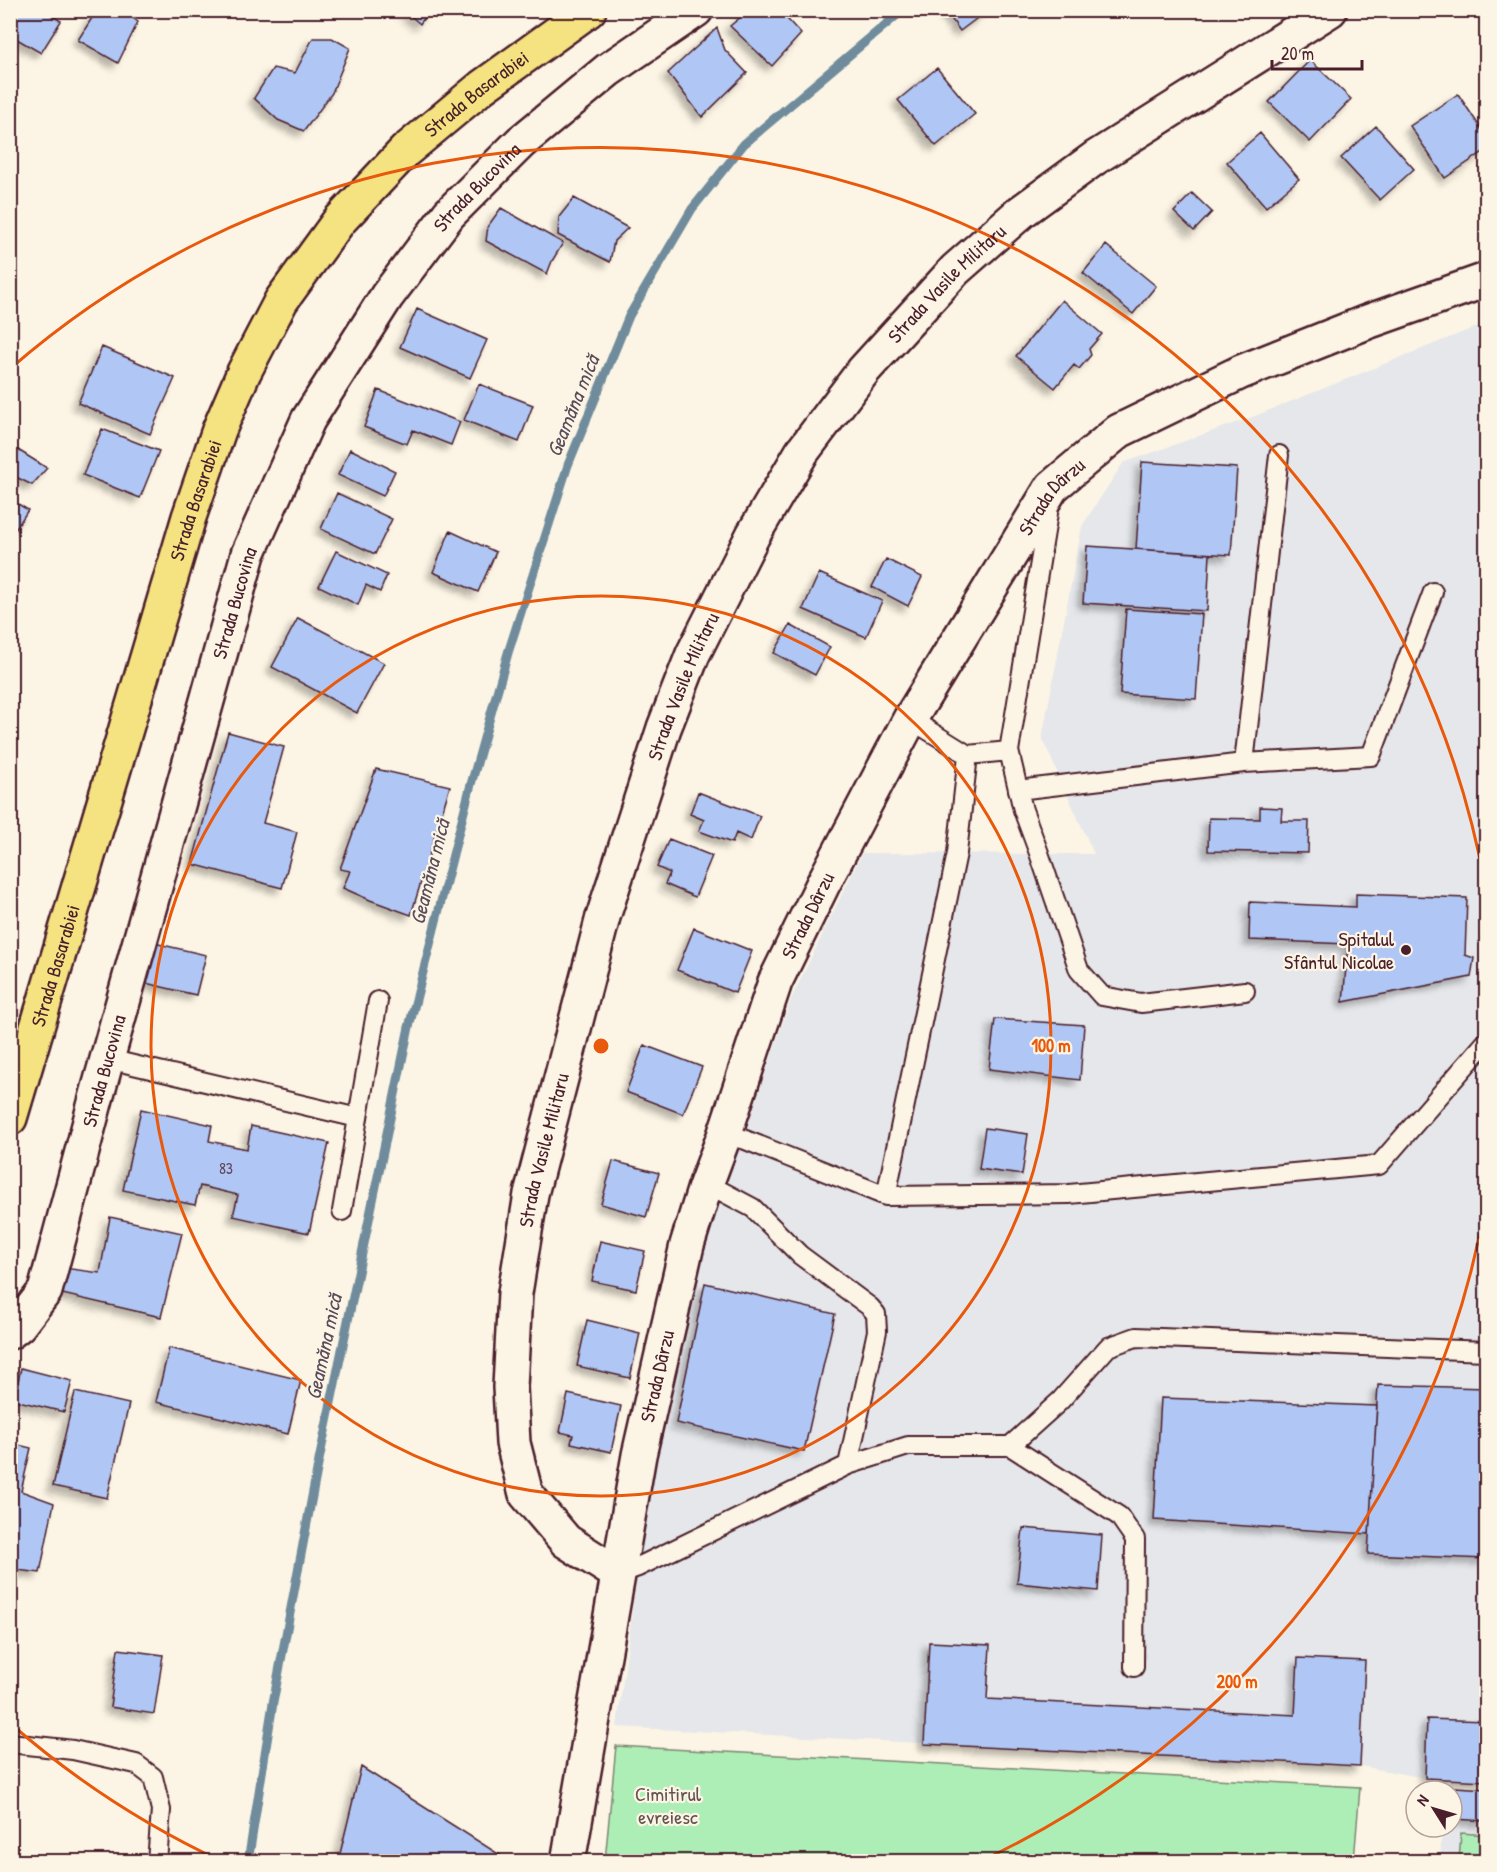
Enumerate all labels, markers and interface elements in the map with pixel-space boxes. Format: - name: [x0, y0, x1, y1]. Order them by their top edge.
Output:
- scale bar: [1272, 33, 1362, 71]
- text: 20 m: [1281, 41, 1314, 66]
- street label: Strada Basarabiei: [418, 44, 534, 143]
- street label: Strada Bucovina: [426, 136, 526, 237]
- street label: Strada Vasile Militaru: [881, 218, 1011, 348]
- water label: Geamăna mică: [539, 348, 607, 461]
- street label: Strada Basarabiei: [163, 436, 228, 564]
- street label: Strada Dârzu: [1012, 451, 1090, 540]
- street label: Strada Bucovina: [205, 542, 263, 662]
- street label: Strada Vasile Militaru: [641, 607, 725, 763]
- water label: Geamăna mică: [402, 814, 457, 927]
- street label: Strada Dârzu: [774, 867, 840, 963]
- street label: Strada Basarabiei: [24, 901, 86, 1030]
- place label: Spitalul Sfântul Nicolae: [1284, 925, 1395, 975]
- marker: Spitalul Sfântul Nicolae: [1399, 943, 1413, 957]
- street label: Strada Bucovina: [75, 1011, 132, 1130]
- text: 100 m: [1031, 1033, 1071, 1058]
- centre of rings: [591, 1036, 611, 1056]
- street label: Strada Vasile Militaru: [512, 1070, 575, 1229]
- house number: 83: [219, 1157, 233, 1179]
- water label: Geamăna mică: [298, 1289, 349, 1402]
- street label: Strada Dârzu: [633, 1327, 680, 1425]
- text: 200 m: [1217, 1669, 1257, 1694]
- north arrow: [1404, 1779, 1464, 1839]
- park label: Cimitirul evreiesc: [635, 1780, 702, 1830]
- text: N: [1411, 1790, 1434, 1810]

